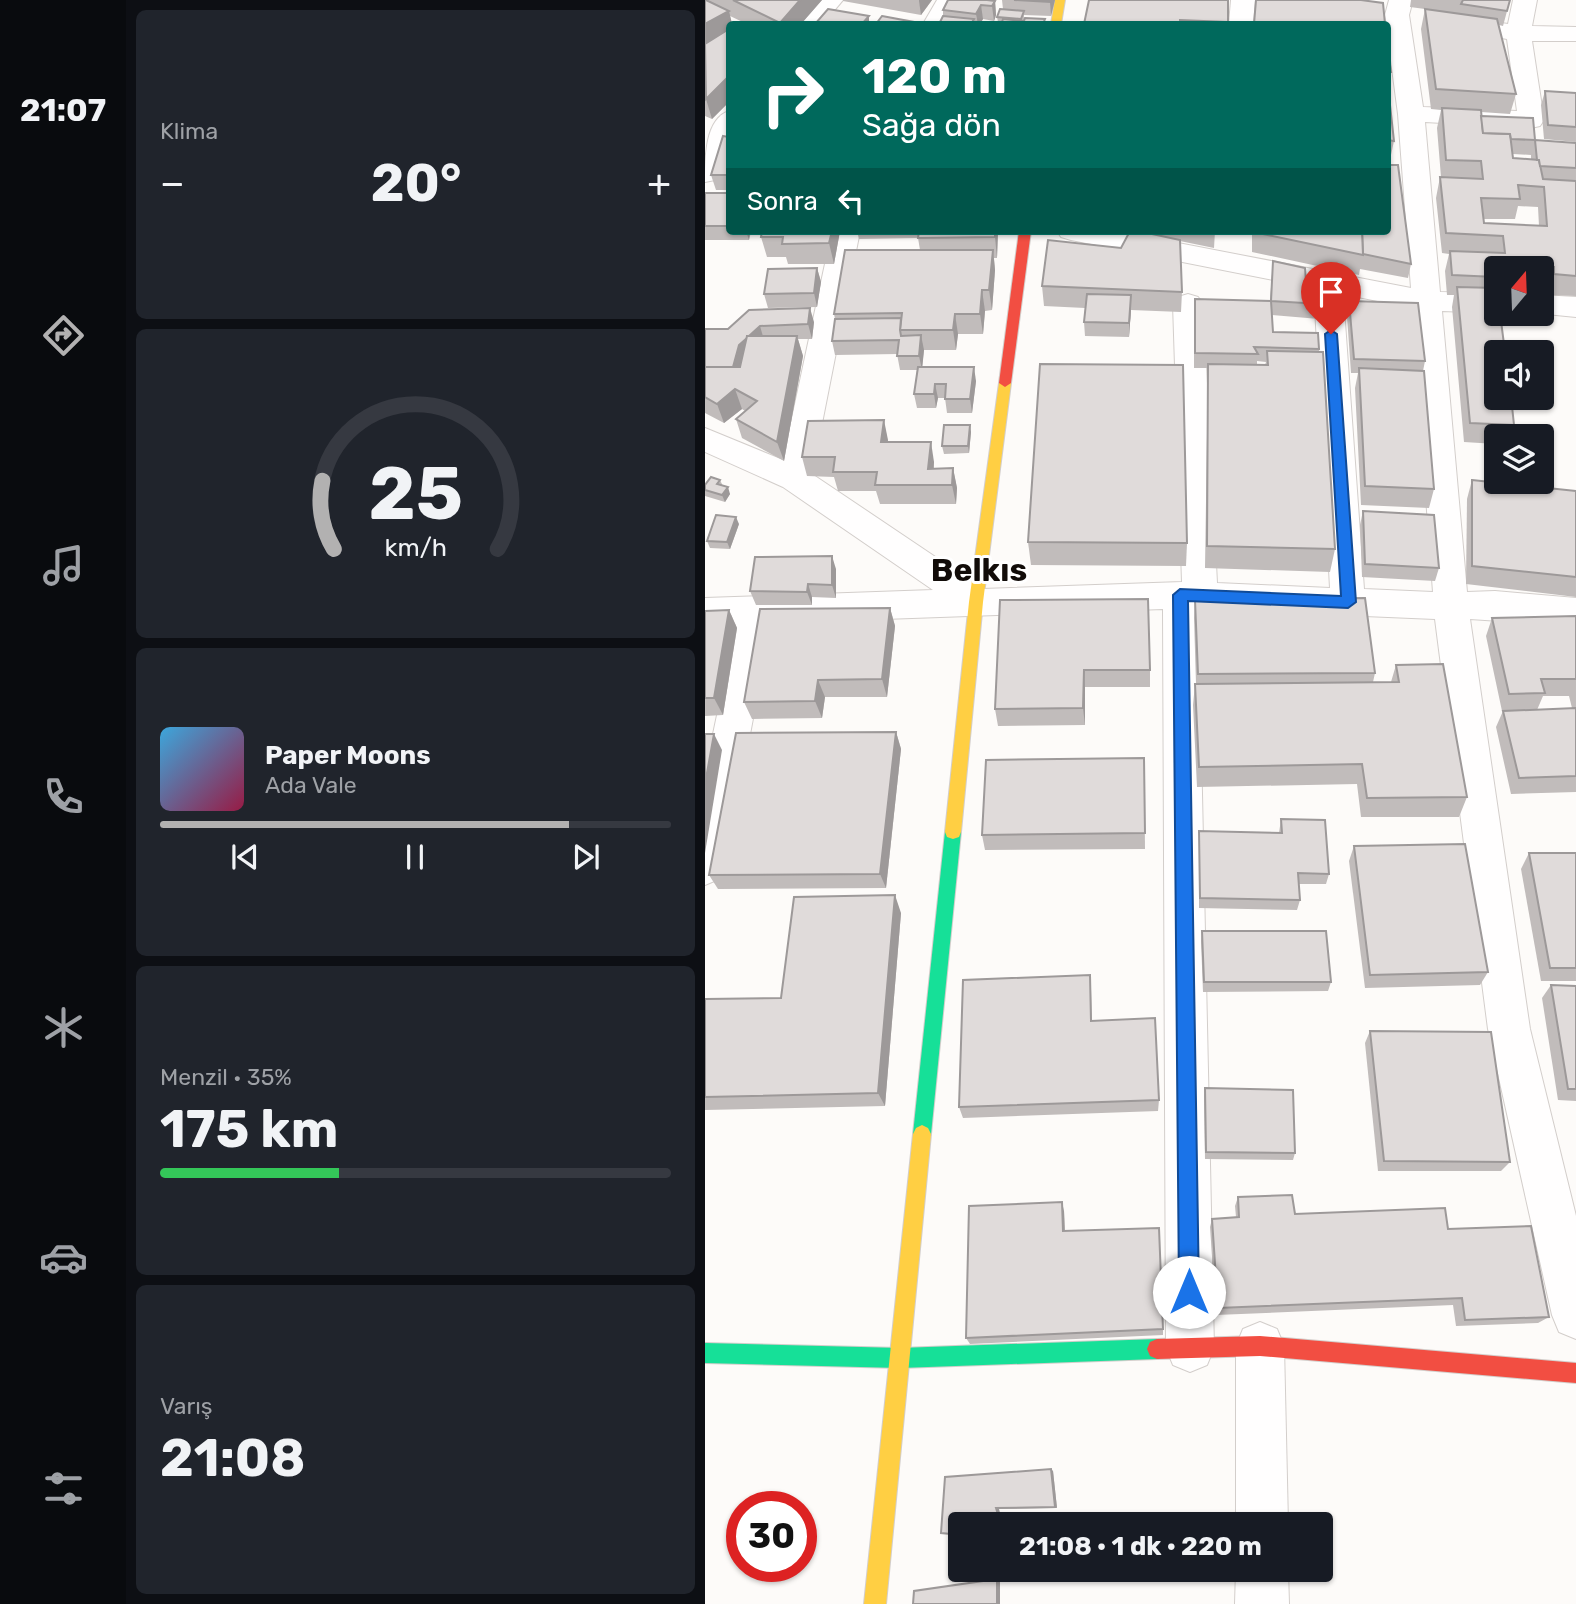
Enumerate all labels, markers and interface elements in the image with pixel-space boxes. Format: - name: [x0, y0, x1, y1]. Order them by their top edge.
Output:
- text: 120 m: [862, 47, 1007, 105]
- icon: right: [747, 49, 838, 140]
- text: 21:07: [20, 91, 106, 129]
- text: Sağa dön: [862, 106, 1001, 144]
- text: Klima: [160, 117, 218, 145]
- text: 20°: [371, 152, 461, 214]
- text: −: [160, 160, 185, 206]
- text: +: [647, 160, 671, 206]
- icon: left: [832, 182, 870, 220]
- text: Sonra: [747, 186, 818, 217]
- north arrow: [1484, 256, 1554, 326]
- map controls: [1484, 256, 1554, 494]
- pin: [1301, 262, 1361, 334]
- icon: arrive: [1312, 273, 1350, 311]
- icon: directions: [39, 311, 88, 360]
- button: sound: [1484, 340, 1554, 410]
- button: layers: [1484, 424, 1554, 494]
- text: 25: [368, 452, 463, 538]
- text: km/h: [384, 533, 447, 562]
- icon: music: [39, 541, 88, 590]
- district label: Belkıs: [931, 551, 1027, 589]
- text: Paper Moons: [265, 740, 431, 771]
- text: Ada Vale: [265, 771, 357, 799]
- icon: phone: [39, 772, 88, 821]
- icon: previous: [226, 838, 264, 876]
- icon: pause: [396, 838, 434, 876]
- icon: next: [567, 838, 605, 876]
- icon: climate: [39, 1003, 88, 1052]
- text: Menzil · 35%: [160, 1063, 292, 1091]
- text: 175 km: [160, 1098, 338, 1160]
- icon: car: [39, 1233, 88, 1282]
- position arrow: [1152, 1255, 1226, 1329]
- text: Varış: [160, 1392, 213, 1420]
- text: 21:08: [160, 1427, 305, 1489]
- icon: filters: [39, 1464, 88, 1513]
- speed limit sign: 30: [726, 1491, 817, 1582]
- text: 21:08 · 1 dk · 220 m: [1019, 1531, 1262, 1562]

